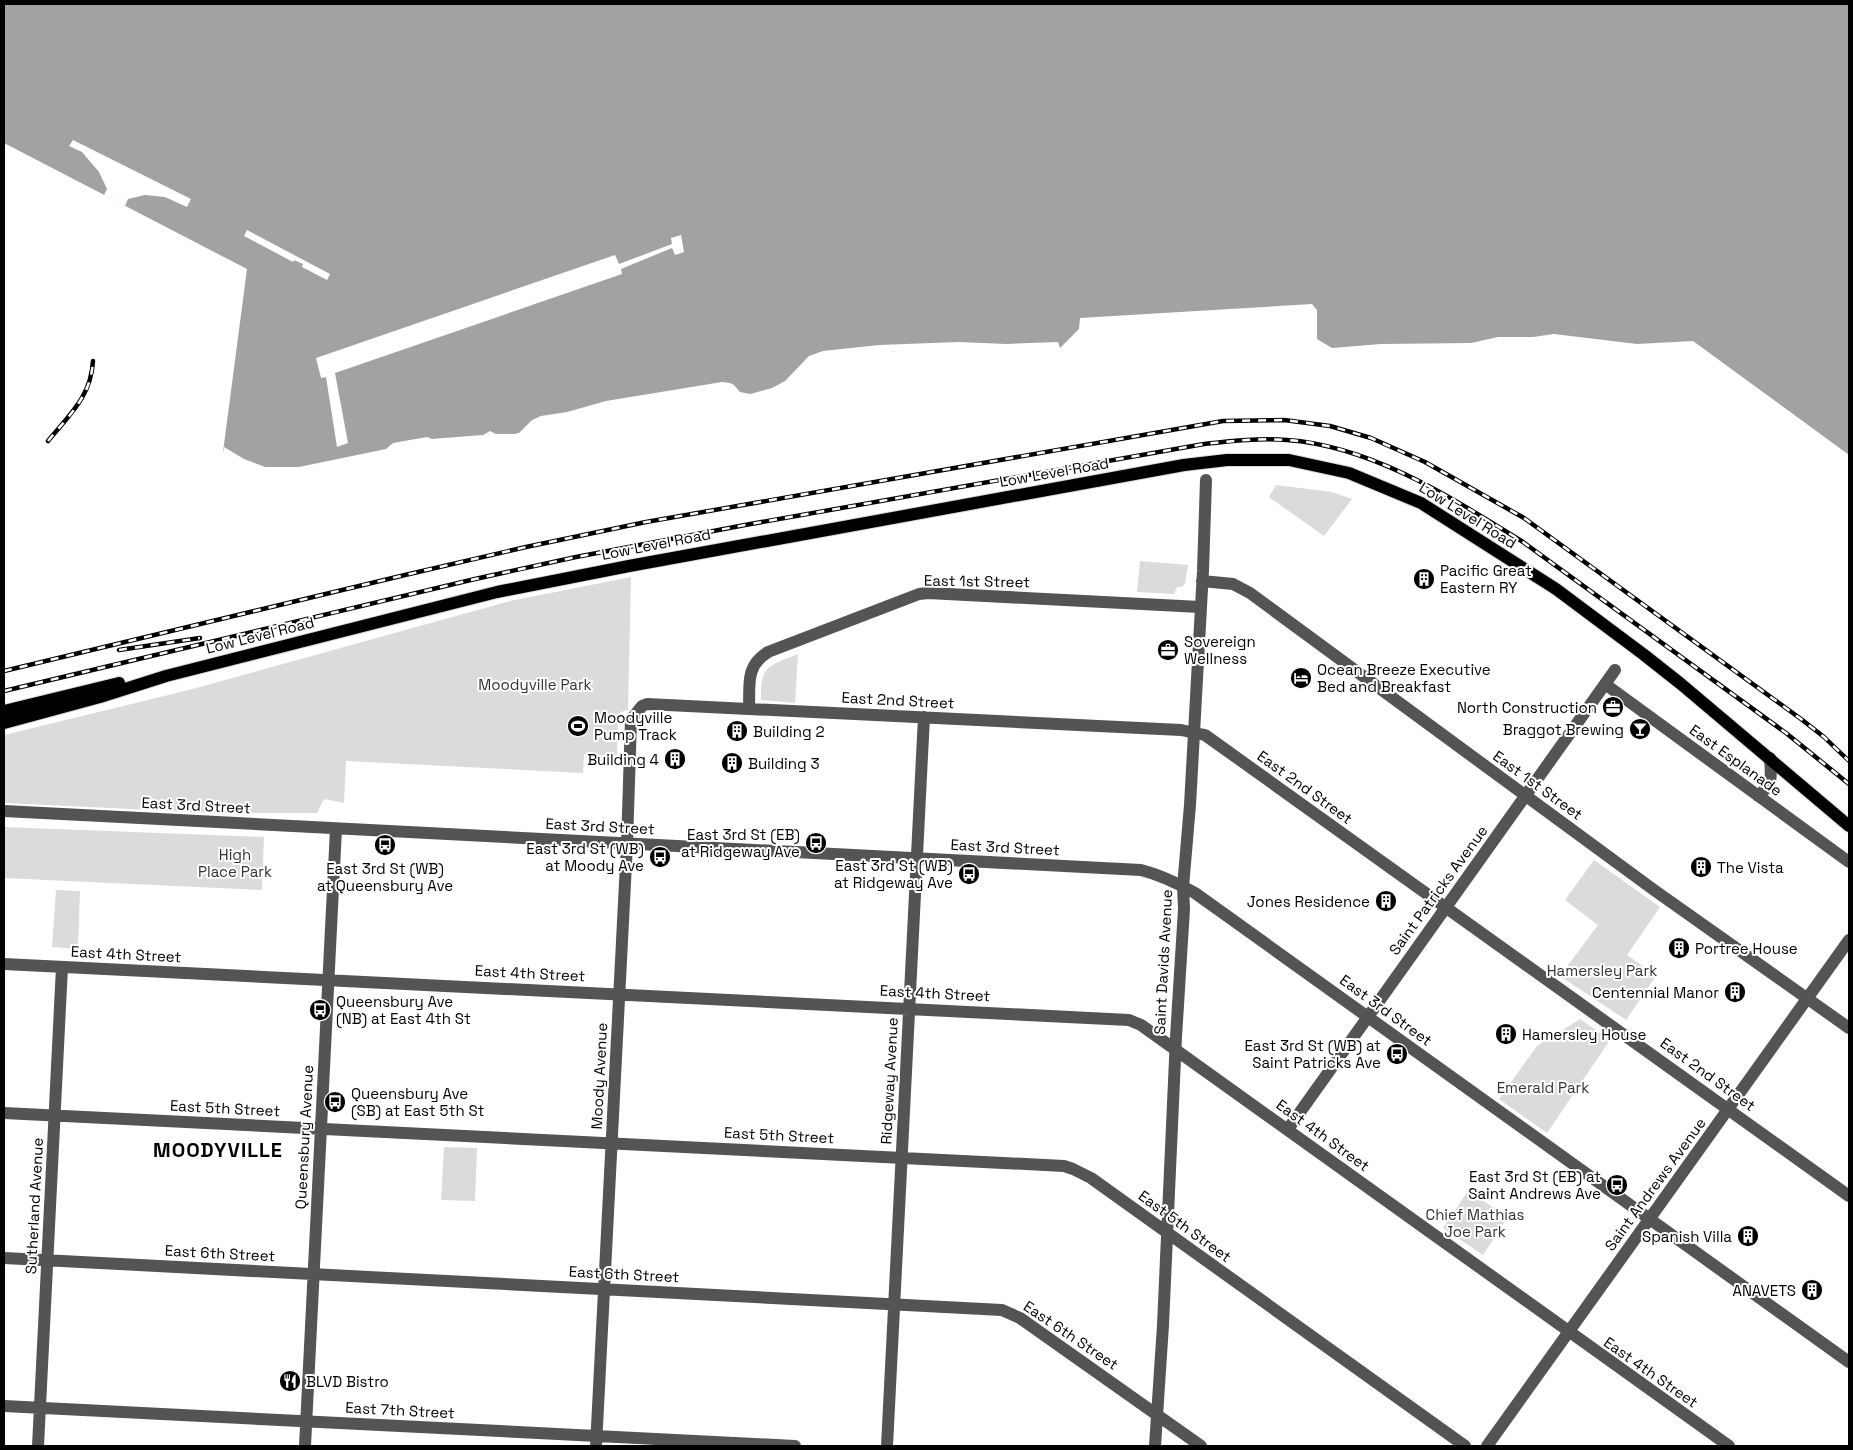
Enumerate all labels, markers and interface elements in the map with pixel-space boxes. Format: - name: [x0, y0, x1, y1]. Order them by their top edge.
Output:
- street label: Low Level Road: [998, 453, 1110, 491]
- street label: Low Level Road: [1416, 478, 1520, 552]
- street label: Low Level Road: [600, 524, 712, 564]
- place label: Pacific Great Eastern RY: [1440, 561, 1532, 597]
- building icon: Pacific Great Eastern RY: [1412, 567, 1436, 591]
- street label: East 1st Street: [924, 571, 1030, 591]
- street label: Low Level Road: [204, 612, 316, 658]
- place label: Sovereign Wellness: [1184, 632, 1256, 668]
- office icon: Sovereign Wellness: [1156, 638, 1180, 662]
- place label: Ocean Breeze Executive Bed and Breakfast: [1317, 660, 1491, 696]
- hotel icon: Ocean Breeze Executive Bed and Breakfast: [1289, 666, 1313, 690]
- park label: Moodyville Park: [478, 675, 592, 694]
- street label: East 2nd Street: [841, 688, 955, 712]
- office icon: North Construction: [1601, 695, 1625, 719]
- place label: North Construction: [1457, 698, 1597, 717]
- place label: Moodyville Pump Track: [594, 708, 677, 744]
- sports icon: Moodyville Pump Track: [566, 714, 590, 738]
- bar icon: Braggot Brewing: [1628, 717, 1652, 741]
- building icon: Building 2: [725, 719, 749, 743]
- place label: Braggot Brewing: [1503, 720, 1624, 739]
- street label: East Esplanade: [1686, 720, 1786, 800]
- place label: Building 2: [753, 722, 825, 741]
- street label: East 2nd Street: [1254, 746, 1356, 828]
- street label: East 1st Street: [1489, 746, 1587, 824]
- building icon: Building 4: [663, 747, 687, 771]
- place label: Building 4: [587, 750, 659, 769]
- building icon: Building 3: [720, 751, 744, 775]
- place label: Building 3: [748, 754, 820, 773]
- street label: East 3rd Street: [141, 793, 251, 817]
- street label: East 3rd Street: [545, 814, 655, 838]
- street label: Saint Patricks Avenue: [1385, 821, 1492, 959]
- place label: East 3rd St (EB) at Ridgeway Ave: [681, 825, 800, 861]
- bus stop icon: East 3rd St (EB) at Ridgeway Ave: [804, 831, 828, 855]
- bus stop icon: East 3rd St (WB) at Queensbury Ave: [373, 833, 397, 857]
- street label: East 3rd Street: [950, 835, 1060, 859]
- place label: East 3rd St (WB) at Moody Ave: [526, 839, 644, 875]
- park label: High Place Park: [198, 845, 272, 881]
- bus stop icon: East 3rd St (WB) at Moody Ave: [648, 845, 672, 869]
- building icon: The Vista: [1689, 855, 1713, 879]
- place label: East 3rd St (WB) at Ridgeway Ave: [834, 856, 953, 892]
- place label: The Vista: [1717, 858, 1784, 877]
- place label: East 3rd St (WB) at Queensbury Ave: [317, 859, 453, 895]
- bus stop icon: East 3rd St (WB) at Ridgeway Ave: [957, 862, 981, 886]
- street label: Saint Davids Avenue: [1150, 889, 1176, 1035]
- building icon: Jones Residence: [1374, 889, 1398, 913]
- place label: Jones Residence: [1247, 892, 1370, 911]
- building icon: Portree House: [1667, 936, 1691, 960]
- place label: Portree House: [1695, 939, 1798, 958]
- street label: East 4th Street: [70, 942, 182, 966]
- street label: East 4th Street: [474, 961, 586, 985]
- park label: Hamersley Park: [1547, 961, 1657, 980]
- street label: East 3rd Street: [1336, 970, 1436, 1050]
- building icon: Centennial Manor: [1723, 980, 1747, 1004]
- street label: East 4th Street: [879, 981, 991, 1005]
- place label: Centennial Manor: [1592, 983, 1719, 1002]
- place label: Queensbury Ave (NB) at East 4th St: [336, 992, 471, 1029]
- bus stop icon: Queensbury Ave (NB) at East 4th St: [308, 998, 332, 1022]
- street label: Ridgeway Avenue: [876, 1017, 902, 1145]
- street label: Moody Avenue: [587, 1022, 611, 1130]
- building icon: Hamersley House: [1494, 1022, 1518, 1046]
- place label: Hamersley House: [1522, 1025, 1646, 1044]
- street label: East 2nd Street: [1657, 1033, 1759, 1115]
- place label: East 3rd St (WB) at Saint Patricks Ave: [1244, 1036, 1381, 1072]
- bus stop icon: East 3rd St (WB) at Saint Patricks Ave: [1385, 1042, 1409, 1066]
- street label: Queensbury Avenue: [291, 1064, 317, 1210]
- park label: Emerald Park: [1497, 1078, 1589, 1097]
- place label: Queensbury Ave (SB) at East 5th St: [351, 1084, 485, 1121]
- bus stop icon: Queensbury Ave (SB) at East 5th St: [323, 1090, 347, 1114]
- street label: East 4th Street: [1273, 1095, 1373, 1175]
- street label: East 5th Street: [169, 1096, 281, 1120]
- street label: Saint Andrews Avenue: [1600, 1114, 1710, 1254]
- street label: East 5th Street: [723, 1123, 835, 1147]
- street label: Sutherland Avenue: [21, 1137, 47, 1275]
- district label: MOODYVILLE: [153, 1137, 283, 1163]
- place label: East 3rd St (EB) at Saint Andrews Ave: [1468, 1167, 1601, 1203]
- bus stop icon: East 3rd St (EB) at Saint Andrews Ave: [1605, 1173, 1629, 1197]
- street label: East 5th Street: [1135, 1186, 1235, 1266]
- park label: Chief Mathias Joe Park: [1426, 1205, 1525, 1241]
- building icon: Spanish Villa: [1736, 1224, 1760, 1248]
- place label: Spanish Villa: [1642, 1227, 1732, 1246]
- street label: East 6th Street: [164, 1241, 276, 1265]
- street label: East 6th Street: [568, 1262, 680, 1286]
- building icon: ANAVETS: [1800, 1278, 1824, 1302]
- place label: ANAVETS: [1732, 1281, 1796, 1300]
- street label: East 6th Street: [1020, 1296, 1122, 1374]
- street label: East 4th Street: [1600, 1332, 1702, 1412]
- restaurant icon: BLVD Bistro: [278, 1369, 302, 1393]
- place label: BLVD Bistro: [306, 1372, 389, 1391]
- street label: East 7th Street: [345, 1398, 455, 1422]

